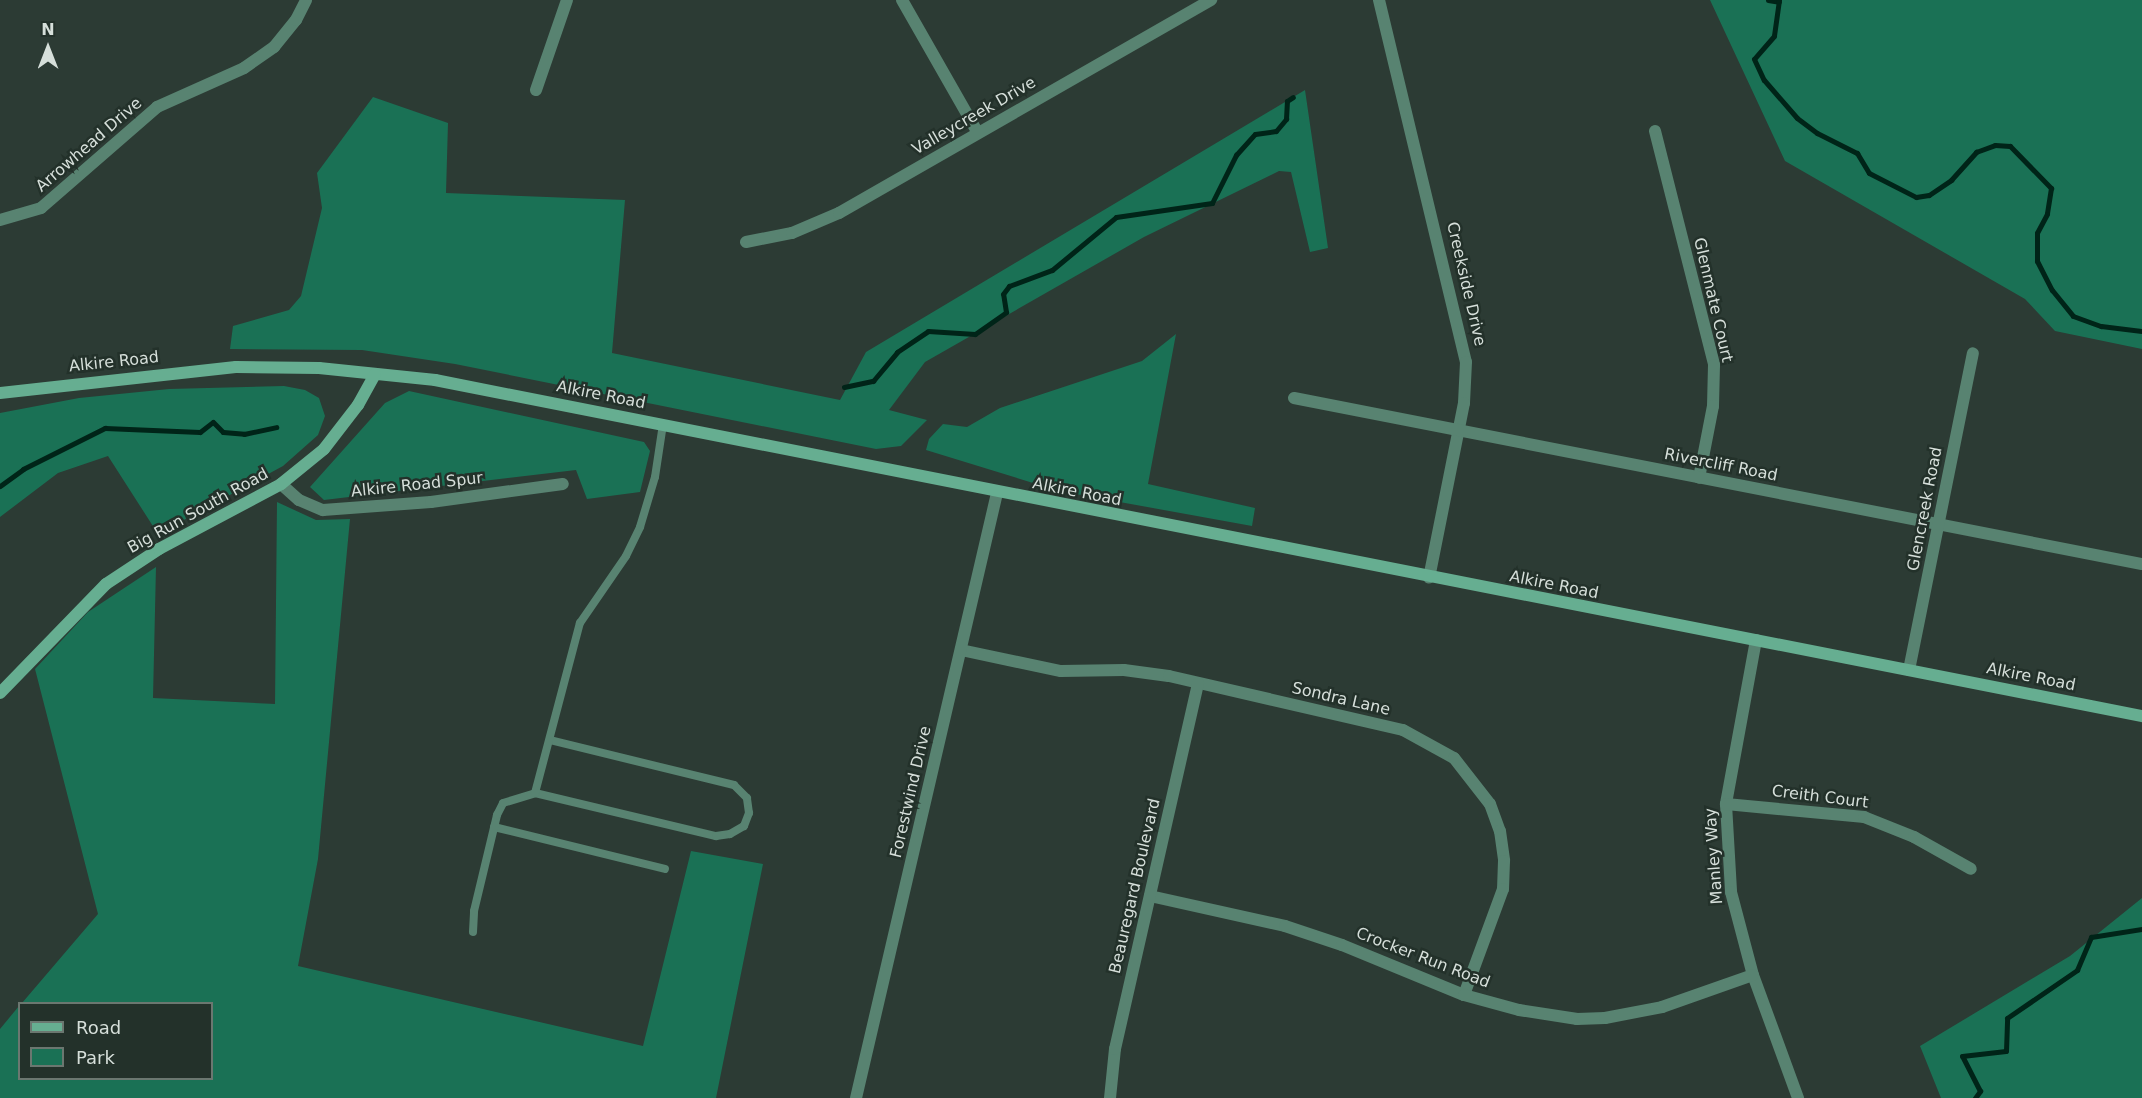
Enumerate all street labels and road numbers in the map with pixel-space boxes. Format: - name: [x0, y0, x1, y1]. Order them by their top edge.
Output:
- street label: Valleycreek Drive: [909, 73, 1039, 159]
- street label: Arrowhead Drive: [32, 94, 146, 196]
- street label: Creekside Drive: [1442, 220, 1490, 348]
- street label: Glenmate Court: [1689, 236, 1737, 364]
- street label: Alkire Road: [68, 348, 160, 376]
- street label: Alkire Road: [555, 377, 647, 413]
- street label: Rivercliff Road: [1663, 445, 1779, 485]
- street label: Glencreek Road: [1904, 445, 1946, 573]
- street label: Big Run South Road: [124, 464, 272, 558]
- street label: Alkire Road Spur: [350, 469, 484, 501]
- street label: Alkire Road: [1031, 474, 1123, 510]
- street label: Alkire Road: [1508, 567, 1600, 603]
- street label: Alkire Road: [1985, 659, 2077, 695]
- street label: Sondra Lane: [1290, 678, 1392, 720]
- street label: Forestwind Drive: [886, 724, 936, 860]
- street label: Creith Court: [1771, 782, 1869, 812]
- street label: Beauregard Boulevard: [1105, 797, 1165, 975]
- street label: Manley Way: [1701, 807, 1727, 905]
- street label: Crocker Run Road: [1353, 924, 1493, 992]

